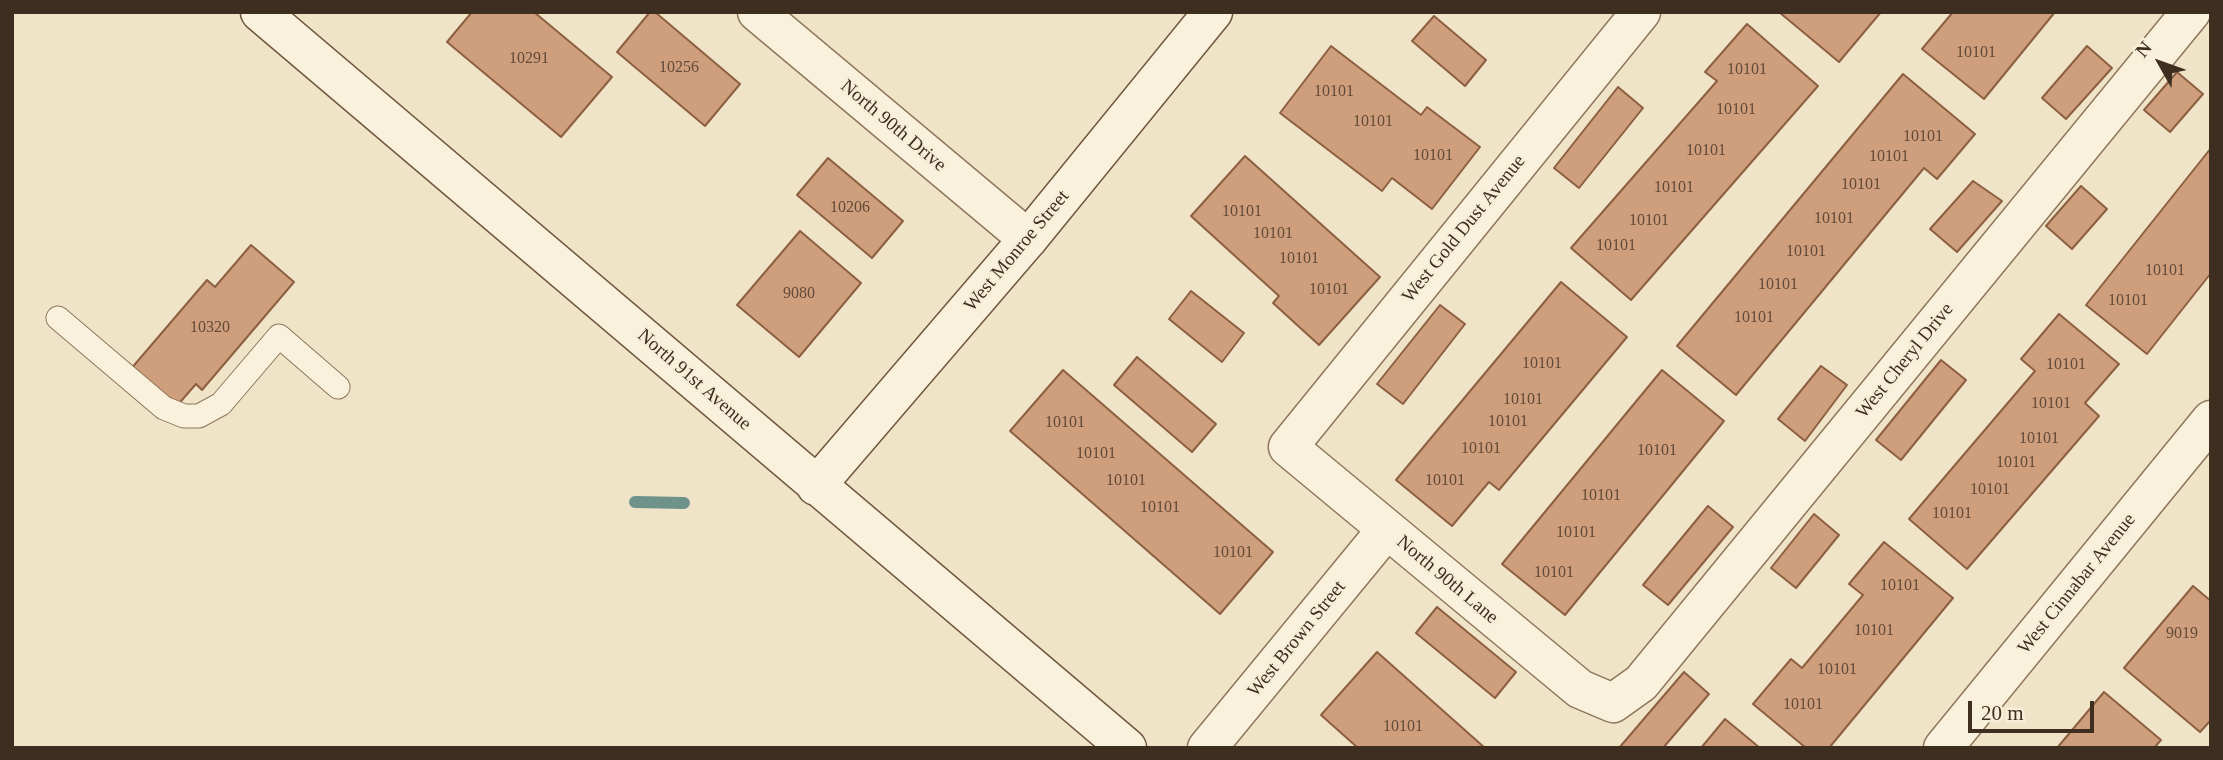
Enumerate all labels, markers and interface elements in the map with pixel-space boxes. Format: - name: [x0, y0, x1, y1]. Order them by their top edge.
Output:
- north arrow: [2125, 28, 2195, 98]
- text: N: [2131, 37, 2156, 61]
- house number: 10101: [1956, 43, 1996, 63]
- house number: 10291: [509, 49, 549, 69]
- house number: 10256: [659, 58, 699, 78]
- house number: 10101: [1727, 60, 1767, 80]
- street label: North 90th Drive: [836, 75, 950, 177]
- house number: 10101: [1314, 82, 1354, 102]
- house number: 10101: [1716, 100, 1756, 120]
- house number: 10101: [1353, 112, 1393, 132]
- house number: 10101: [1903, 127, 1943, 147]
- house number: 10101: [1686, 141, 1726, 161]
- house number: 10101: [1413, 146, 1453, 166]
- house number: 10101: [1869, 147, 1909, 167]
- street label: West Gold Dust Avenue: [1397, 151, 1531, 307]
- house number: 10101: [1841, 175, 1881, 195]
- house number: 10101: [1654, 178, 1694, 198]
- street label: West Monroe Street: [960, 186, 1074, 316]
- house number: 10206: [830, 198, 870, 218]
- house number: 10101: [1222, 202, 1262, 222]
- house number: 10101: [1814, 209, 1854, 229]
- house number: 10101: [1629, 211, 1669, 231]
- house number: 10101: [1253, 224, 1293, 244]
- house number: 10101: [1596, 236, 1636, 256]
- house number: 10101: [1786, 242, 1826, 262]
- house number: 10101: [1279, 249, 1319, 269]
- house number: 10101: [2145, 261, 2185, 281]
- house number: 10101: [1758, 275, 1798, 295]
- house number: 10101: [1309, 280, 1349, 300]
- house number: 9080: [783, 284, 815, 304]
- house number: 10101: [2108, 291, 2148, 311]
- street label: West Cheryl Drive: [1851, 299, 1959, 423]
- house number: 10101: [1734, 308, 1774, 328]
- house number: 10320: [190, 318, 230, 338]
- street label: North 91st Avenue: [632, 324, 756, 436]
- house number: 10101: [1522, 354, 1562, 374]
- house number: 10101: [2046, 355, 2086, 375]
- house number: 10101: [1503, 390, 1543, 410]
- house number: 10101: [2031, 394, 2071, 414]
- house number: 10101: [1488, 412, 1528, 432]
- house number: 10101: [1045, 413, 1085, 433]
- house number: 10101: [2019, 429, 2059, 449]
- house number: 10101: [1461, 439, 1501, 459]
- house number: 10101: [1637, 441, 1677, 461]
- house number: 10101: [1076, 444, 1116, 464]
- house number: 10101: [1996, 453, 2036, 473]
- house number: 10101: [1106, 471, 1146, 491]
- house number: 10101: [1425, 471, 1465, 491]
- house number: 10101: [1970, 480, 2010, 500]
- house number: 10101: [1581, 486, 1621, 506]
- house number: 10101: [1140, 498, 1180, 518]
- house number: 10101: [1932, 504, 1972, 524]
- street label: West Cinnabar Avenue: [2013, 509, 2141, 659]
- house number: 10101: [1556, 523, 1596, 543]
- street label: North 90th Lane: [1392, 531, 1502, 629]
- house number: 10101: [1213, 543, 1253, 563]
- house number: 10101: [1534, 563, 1574, 583]
- street label: West Brown Street: [1243, 576, 1351, 702]
- house number: 10101: [1880, 576, 1920, 596]
- house number: 10101: [1854, 621, 1894, 641]
- house number: 9019: [2166, 624, 2198, 644]
- house number: 10101: [1817, 660, 1857, 680]
- scale bar: [1971, 686, 2097, 730]
- house number: 10101: [1783, 695, 1823, 715]
- text: 20 m: [1981, 701, 2024, 725]
- house number: 10101: [1383, 717, 1423, 737]

